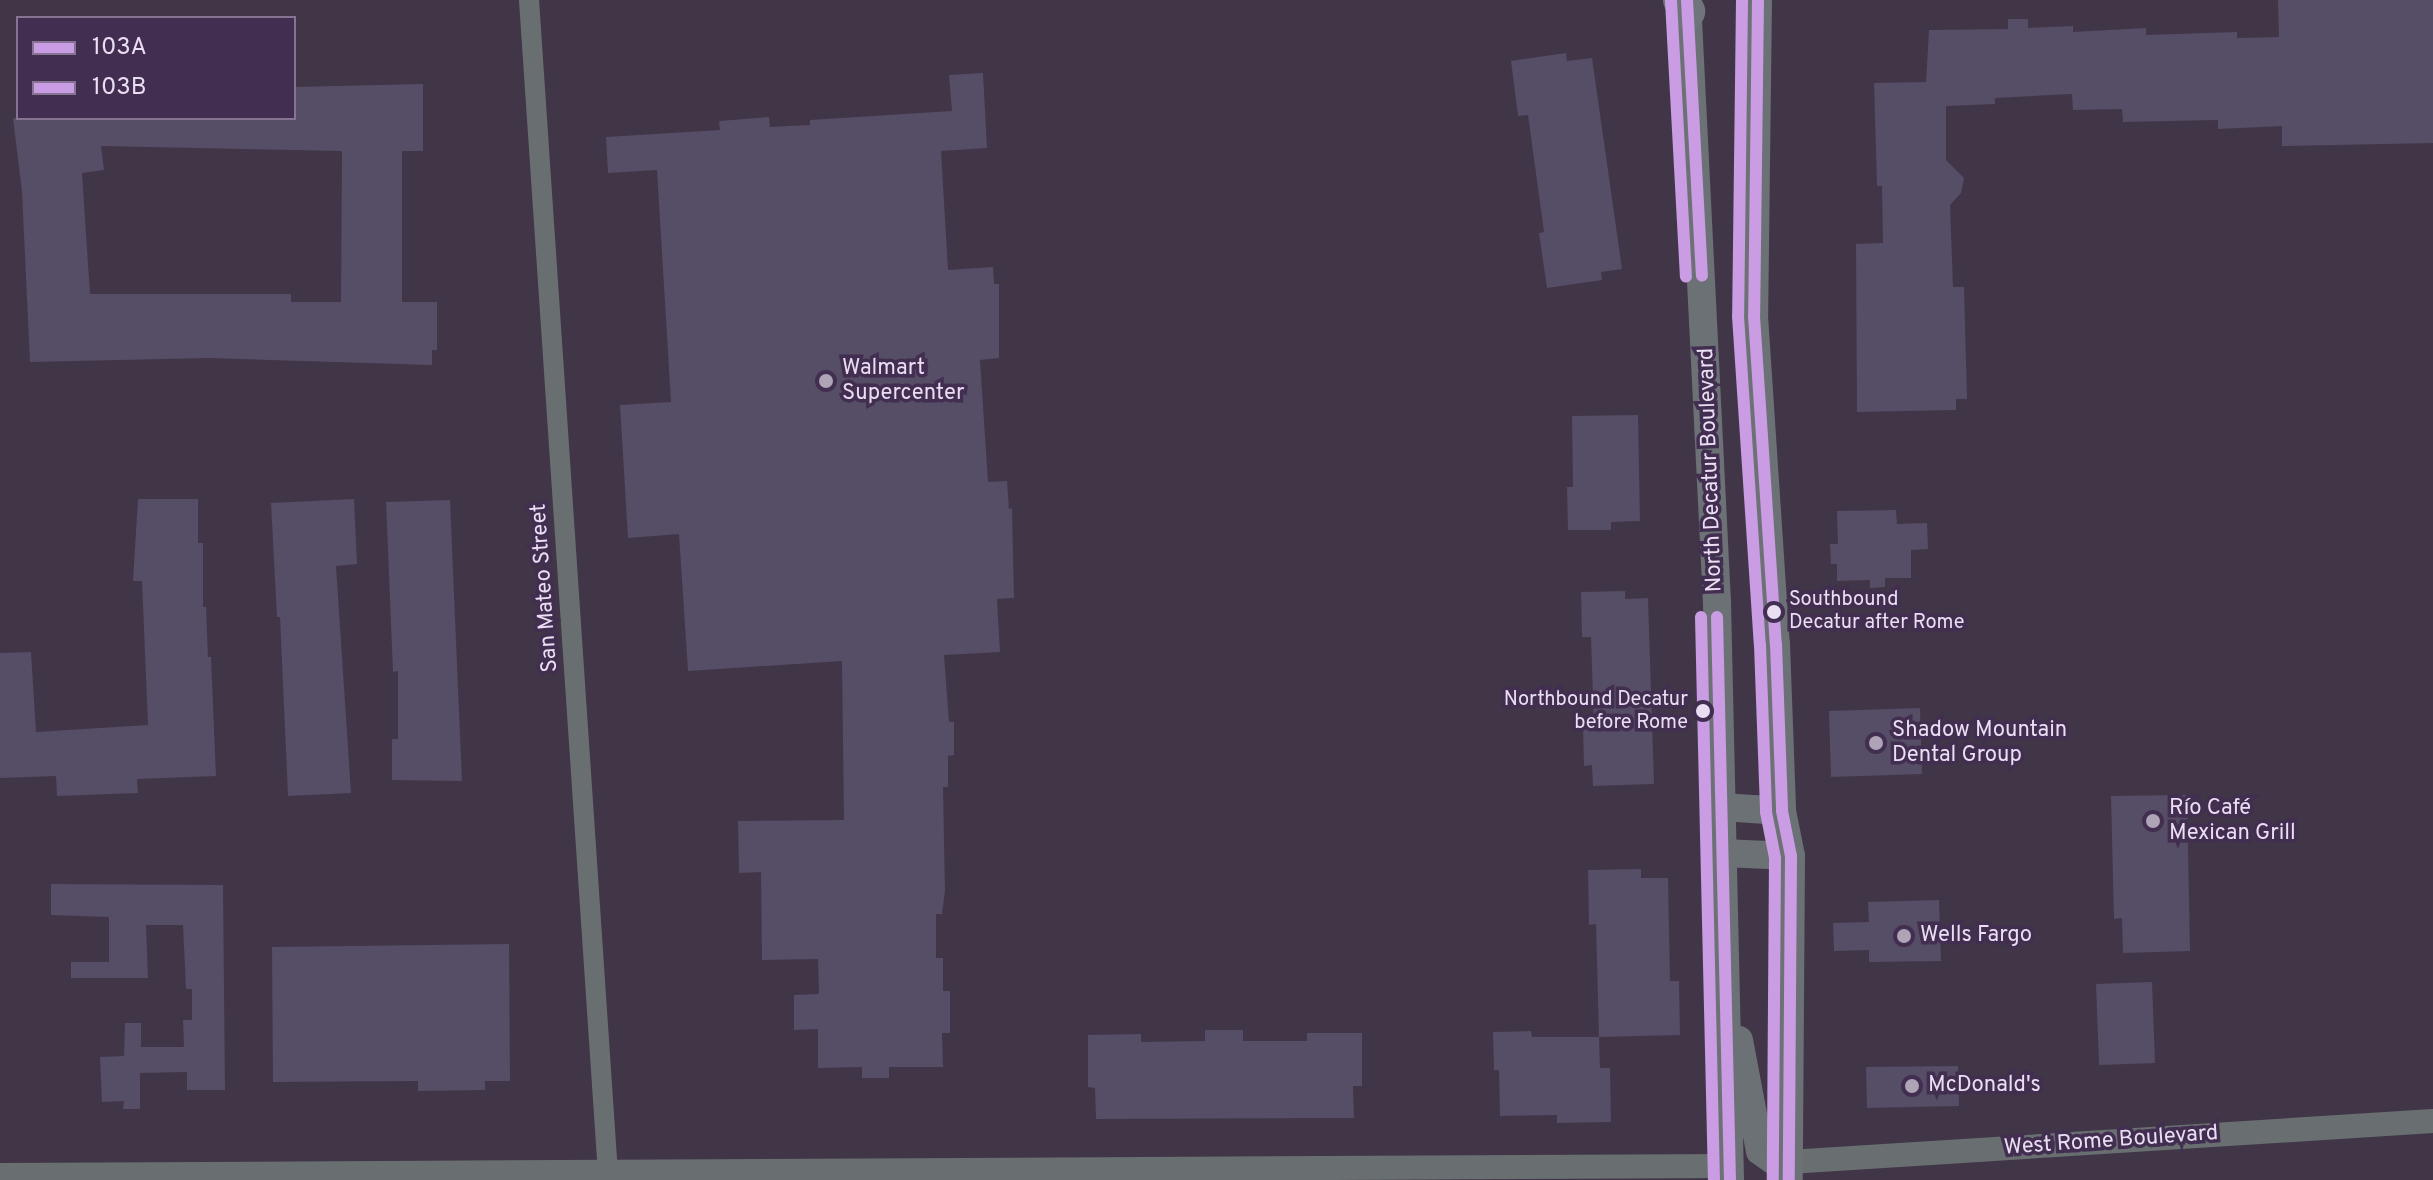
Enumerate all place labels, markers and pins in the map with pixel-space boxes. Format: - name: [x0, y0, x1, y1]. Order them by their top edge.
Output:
- place label: Walmart Supercenter: [842, 355, 965, 406]
- marker: Walmart Supercenter: [817, 372, 835, 390]
- place label: Southbound Decatur after Rome: [1789, 588, 1965, 635]
- marker: Southbound Decatur after Rome: [1766, 604, 1782, 620]
- place label: Northbound Decatur before Rome: [1504, 688, 1688, 735]
- marker: Northbound Decatur before Rome: [1695, 703, 1711, 719]
- place label: Shadow Mountain Dental Group: [1892, 717, 2067, 768]
- marker: Shadow Mountain Dental Group: [1867, 734, 1885, 752]
- place label: Río Café Mexican Grill: [2169, 795, 2296, 846]
- marker: Río Café Mexican Grill: [2144, 812, 2162, 830]
- place label: Wells Fargo: [1920, 923, 2032, 949]
- marker: Wells Fargo: [1895, 927, 1913, 945]
- place label: McDonald's: [1928, 1073, 2041, 1099]
- marker: McDonald's: [1903, 1077, 1921, 1095]

